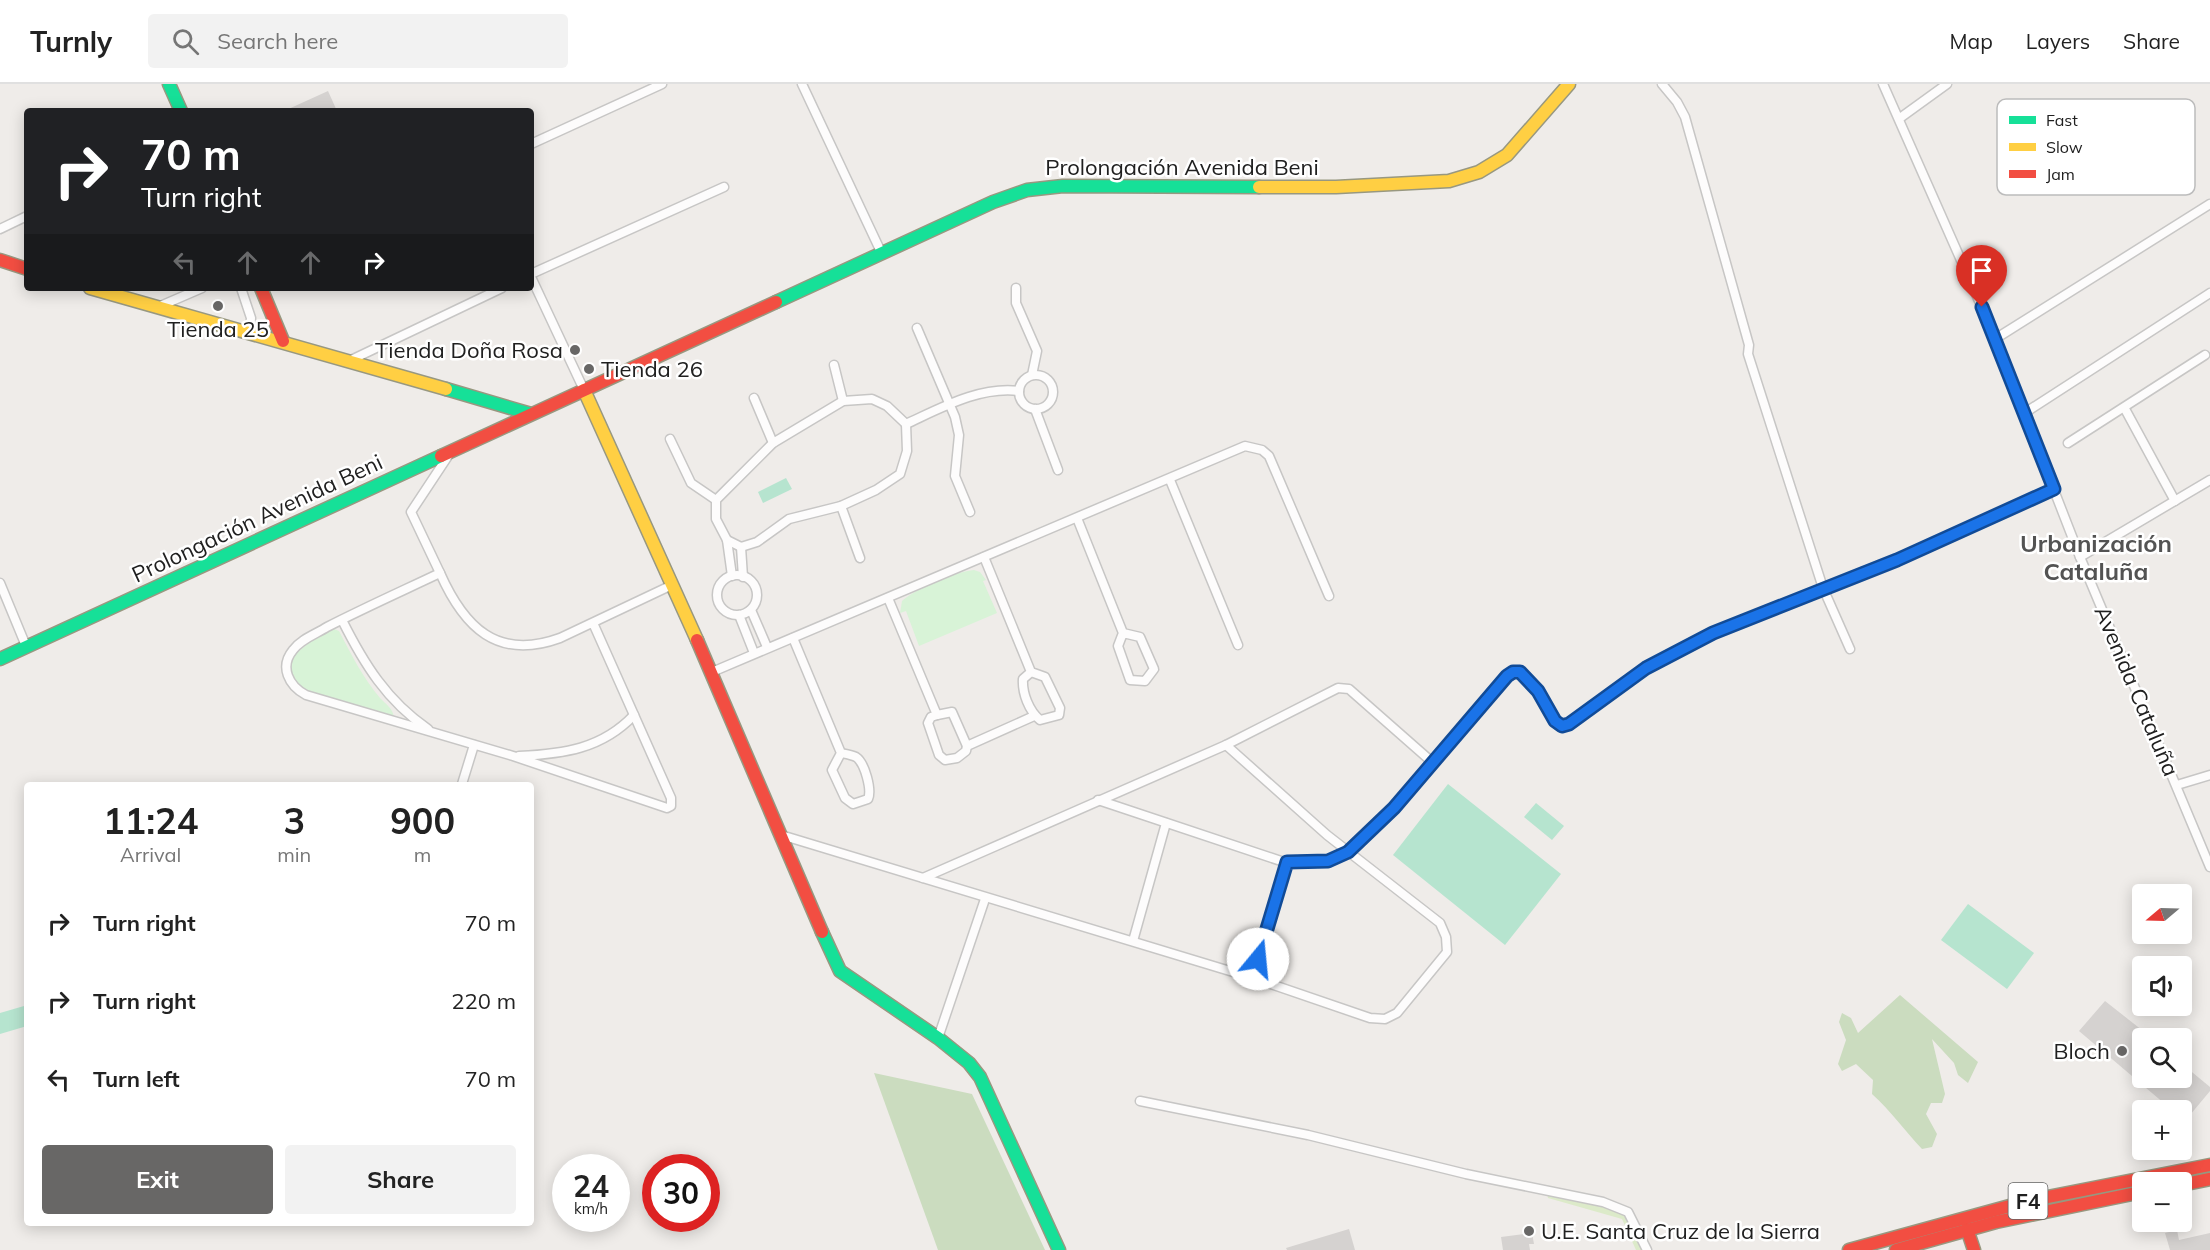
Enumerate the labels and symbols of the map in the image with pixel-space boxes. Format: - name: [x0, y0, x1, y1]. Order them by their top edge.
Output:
- legend: [1997, 99, 2195, 195]
- text: Fast: [2046, 110, 2078, 130]
- text: Slow: [2046, 137, 2083, 157]
- street label: Prolongación Avenida Beni: [1045, 153, 1319, 181]
- text: Jam: [2046, 164, 2075, 184]
- pin: [1956, 245, 2007, 307]
- marker: Tienda 25: [211, 299, 225, 313]
- place label: Tienda 25: [167, 315, 269, 343]
- place label: Tienda Doña Rosa: [375, 336, 563, 364]
- marker: Tienda Doña Rosa: [568, 343, 582, 357]
- place label: Tienda 26: [601, 355, 703, 383]
- marker: Tienda 26: [582, 362, 596, 376]
- street label: Prolongación Avenida Beni: [127, 448, 387, 588]
- district label: Urbanización Cataluña: [2020, 528, 2172, 586]
- street label: Avenida Cataluña: [2089, 602, 2185, 780]
- north arrow: [2132, 884, 2192, 944]
- position arrow: [1226, 927, 1290, 991]
- place label: Bloch: [2053, 1037, 2110, 1065]
- marker: Bloch: [2115, 1044, 2129, 1058]
- speed limit sign: 30: [642, 1154, 720, 1232]
- road number: F4: [2008, 1183, 2048, 1219]
- place label: U.E. Santa Cruz de la Sierra: [1541, 1217, 1820, 1245]
- marker: U.E. Santa Cruz de la Sierra: [1522, 1224, 1536, 1238]

